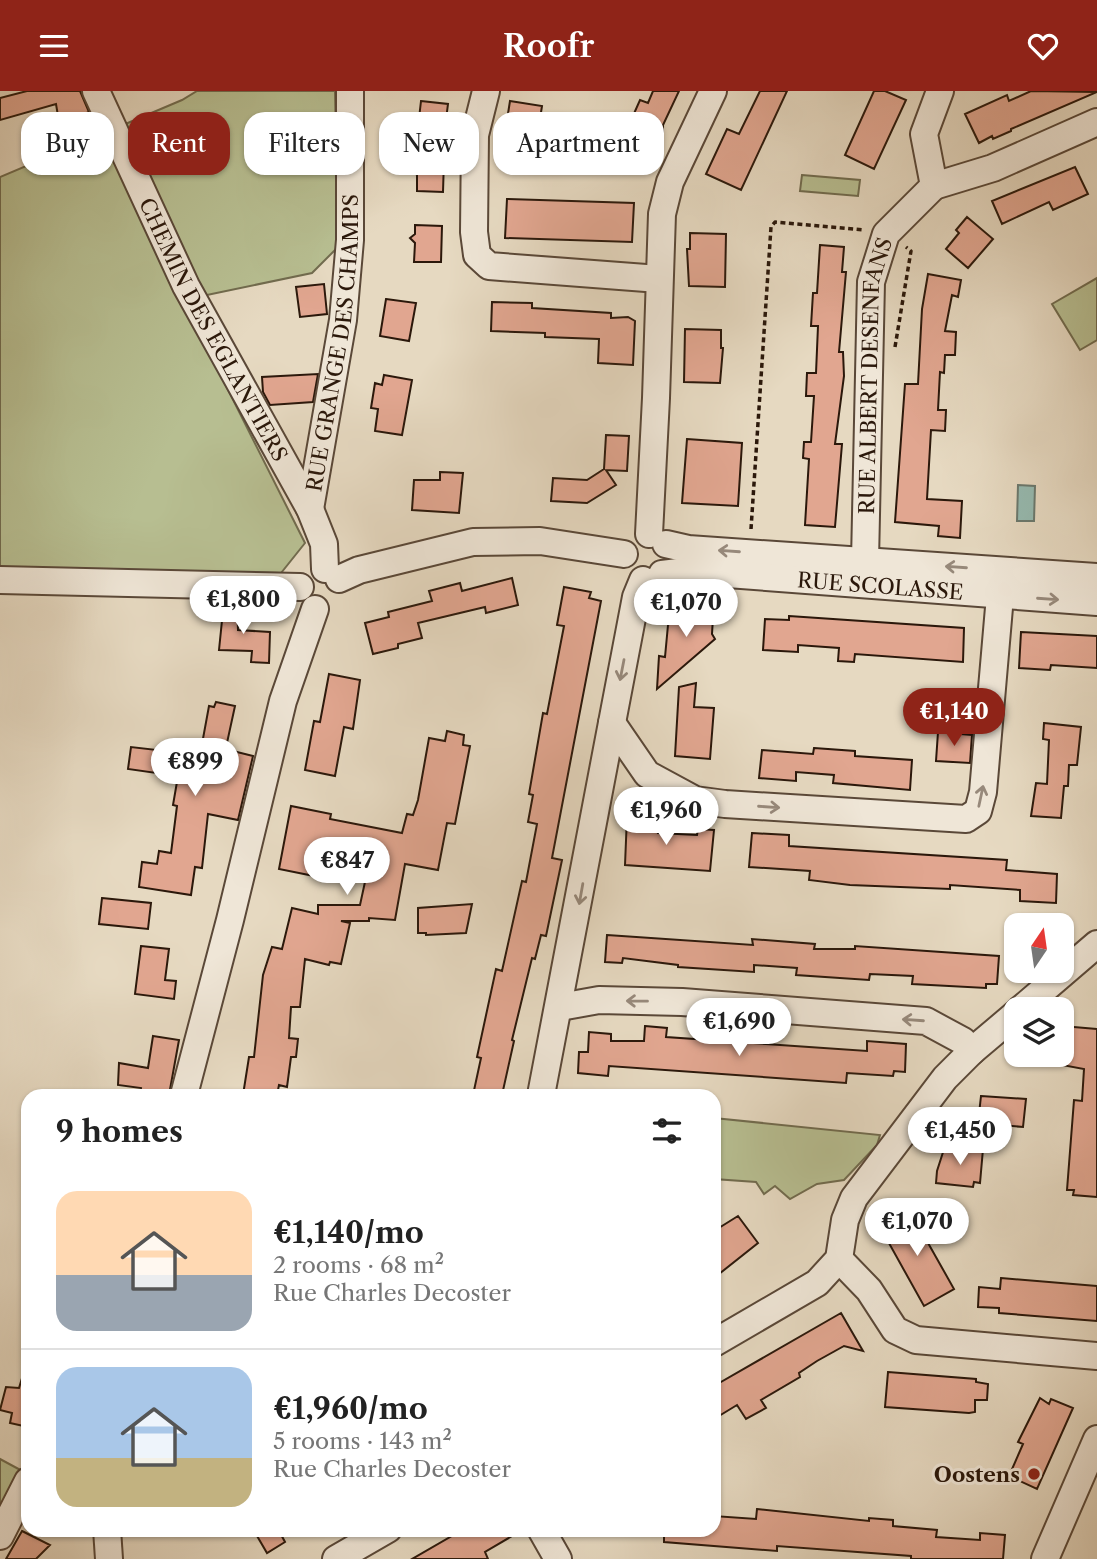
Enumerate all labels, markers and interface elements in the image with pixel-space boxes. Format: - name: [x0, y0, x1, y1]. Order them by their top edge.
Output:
- text: Roofr: [503, 26, 594, 65]
- icon: menu: [35, 27, 73, 65]
- icon: heart: [1024, 27, 1062, 65]
- chip: Buy: [21, 112, 114, 175]
- chip: Rent: [128, 112, 230, 175]
- chip: Filters: [244, 112, 365, 175]
- chip: New: [379, 112, 479, 175]
- chip: Apartment: [493, 112, 664, 175]
- street label: CHEMIN DES EGLANTIERS: [134, 194, 293, 466]
- street label: RUE GRANGE DES CHAMPS: [301, 194, 363, 494]
- street label: RUE ALBERT DESENFANS: [854, 234, 897, 514]
- one-way arrow: [717, 545, 740, 558]
- one-way arrow: [945, 560, 967, 573]
- street label: RUE SCOLASSE: [796, 567, 964, 604]
- pin: €1,800: [186, 577, 300, 636]
- pin: €1,070: [629, 580, 743, 639]
- text: €1,800: [206, 585, 280, 613]
- text: €1,070: [650, 588, 722, 616]
- one-way arrow: [1036, 593, 1059, 606]
- one-way arrow: [615, 658, 629, 681]
- pin: €1,140: [897, 689, 1011, 748]
- text: €1,140: [919, 697, 989, 725]
- pin: €899: [154, 739, 236, 798]
- text: €899: [167, 747, 223, 775]
- one-way arrow: [975, 785, 989, 808]
- pin: €1,960: [609, 787, 723, 847]
- text: €1,960: [630, 796, 702, 824]
- one-way arrow: [757, 801, 780, 814]
- pin: €847: [306, 837, 388, 897]
- text: €847: [320, 846, 374, 874]
- one-way arrow: [573, 882, 587, 905]
- north arrow: [1004, 913, 1074, 983]
- map controls: [1004, 913, 1074, 1067]
- one-way arrow: [626, 994, 649, 1008]
- button: layers: [1004, 997, 1074, 1067]
- pin: €1,690: [682, 999, 796, 1058]
- text: €1,690: [702, 1007, 776, 1035]
- one-way arrow: [902, 1013, 925, 1026]
- pin: €1,450: [903, 1107, 1017, 1167]
- icon: filters: [648, 1112, 686, 1150]
- text: 9 homes: [56, 1113, 183, 1150]
- text: €1,450: [924, 1116, 996, 1144]
- pin: €1,070: [860, 1199, 974, 1258]
- text: €1,070: [881, 1207, 953, 1235]
- text: €1,140/mo: [273, 1214, 424, 1251]
- icon: home: [112, 1219, 196, 1303]
- text: 2 rooms · 68 m²: [273, 1251, 444, 1279]
- text: Rue Charles Decoster: [273, 1279, 511, 1307]
- text: €1,960/mo: [273, 1390, 428, 1427]
- icon: home: [112, 1395, 196, 1479]
- text: 5 rooms · 143 m²: [273, 1427, 452, 1455]
- text: Rue Charles Decoster: [273, 1455, 511, 1483]
- place label: Oostens: [934, 1462, 1020, 1487]
- marker: Oostens: [1026, 1466, 1042, 1482]

